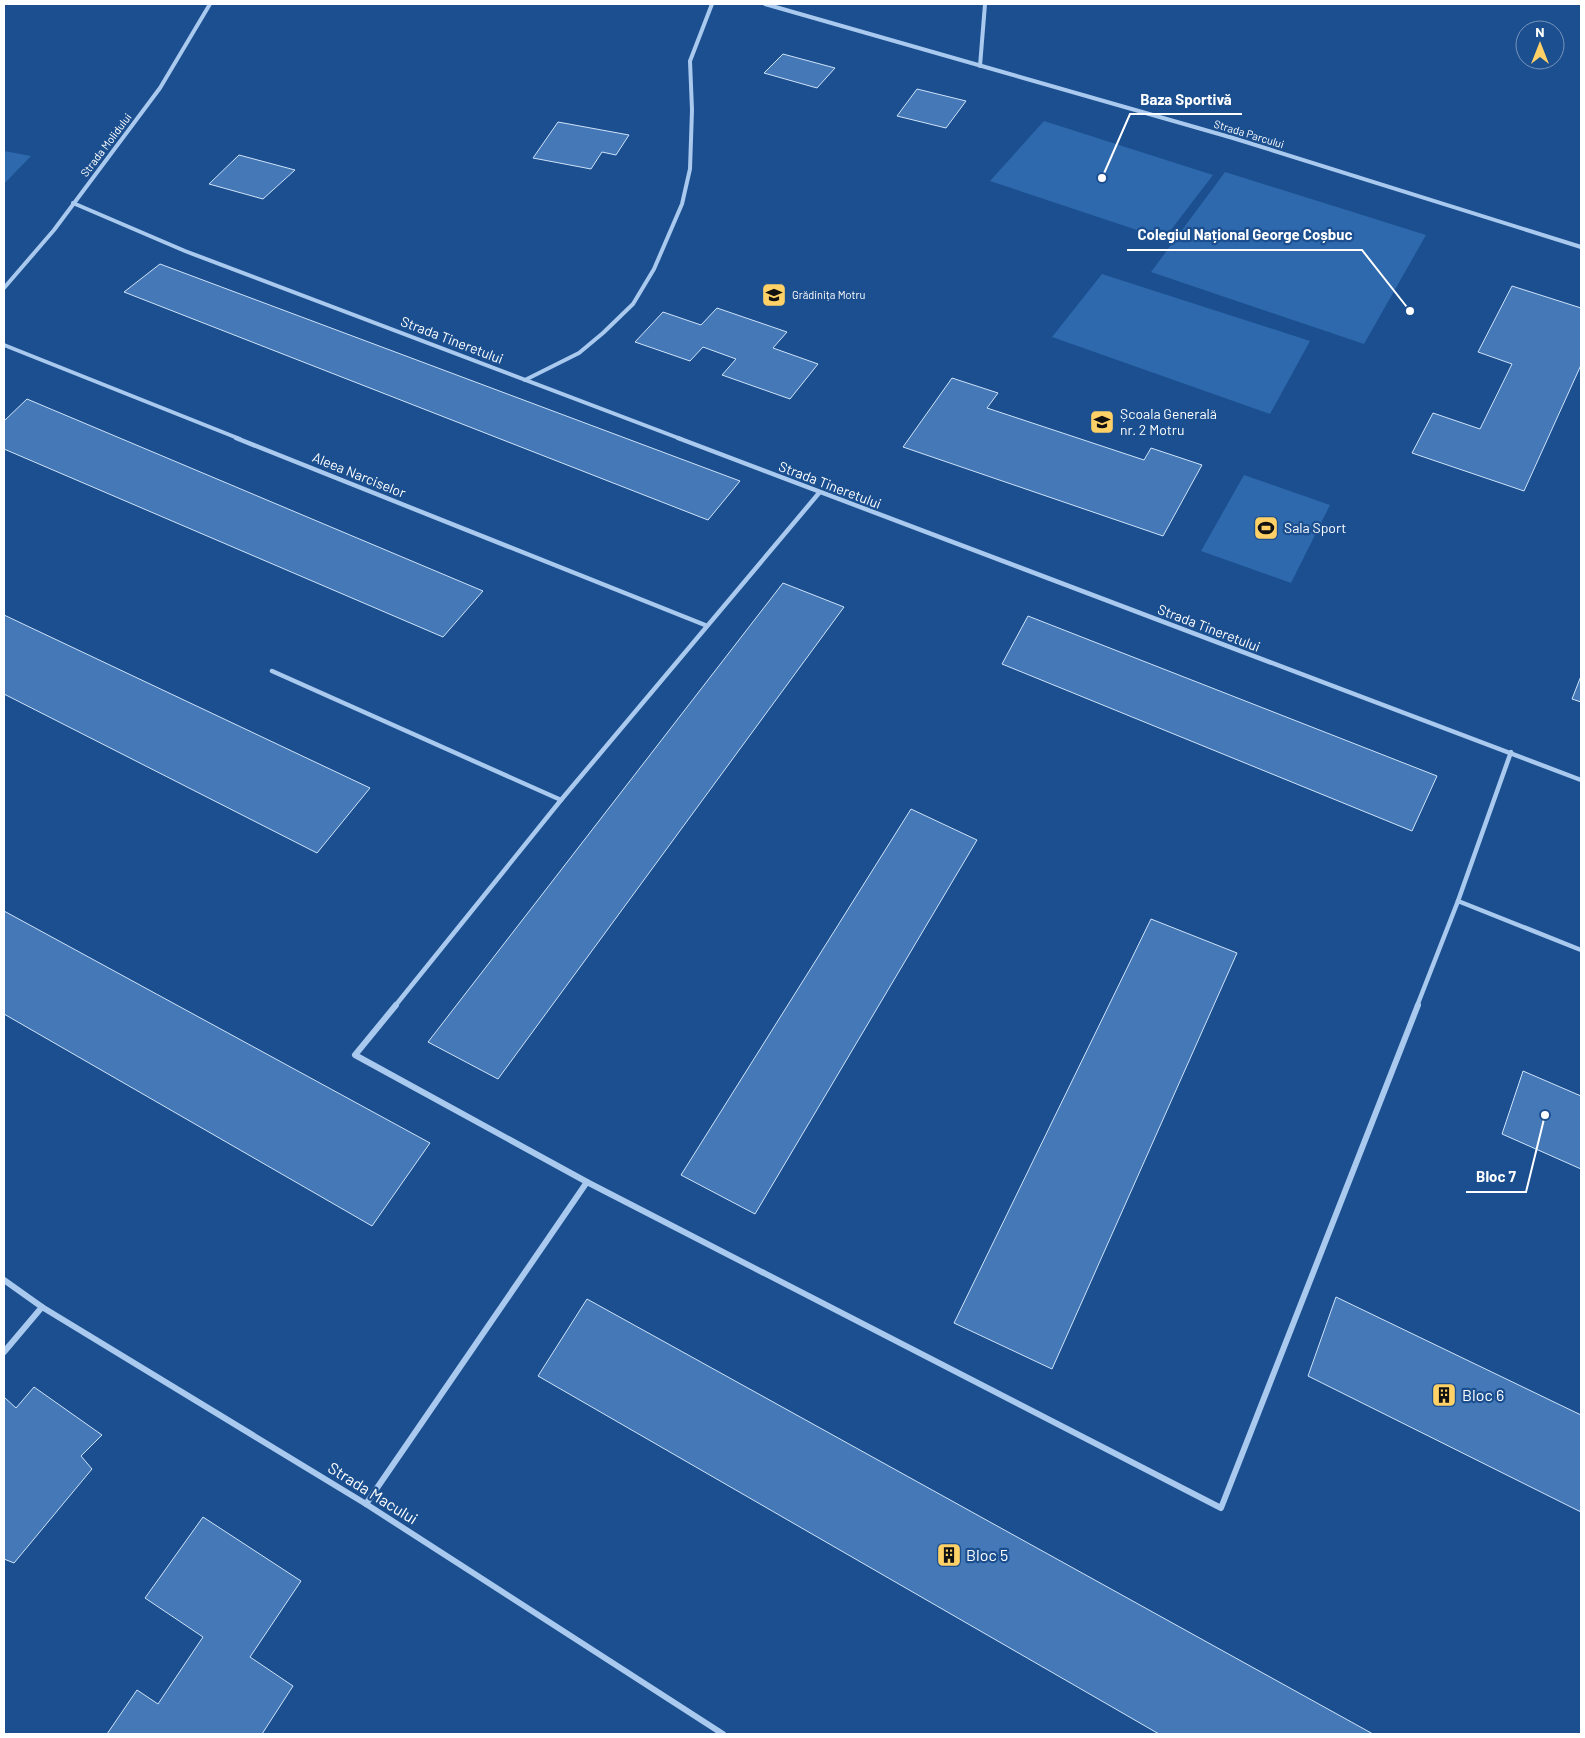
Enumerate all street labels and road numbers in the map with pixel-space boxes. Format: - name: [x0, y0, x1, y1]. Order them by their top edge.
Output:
- street label: Strada Molidului: [77, 110, 134, 179]
- street label: Strada Parcului: [1212, 117, 1286, 150]
- street label: Strada Tineretului: [398, 312, 506, 367]
- street label: Aleea Narciselor: [310, 448, 408, 501]
- street label: Strada Tineretului: [776, 457, 884, 512]
- street label: Strada Tineretului: [1155, 600, 1263, 655]
- street label: Strada Macului: [325, 1457, 422, 1528]

